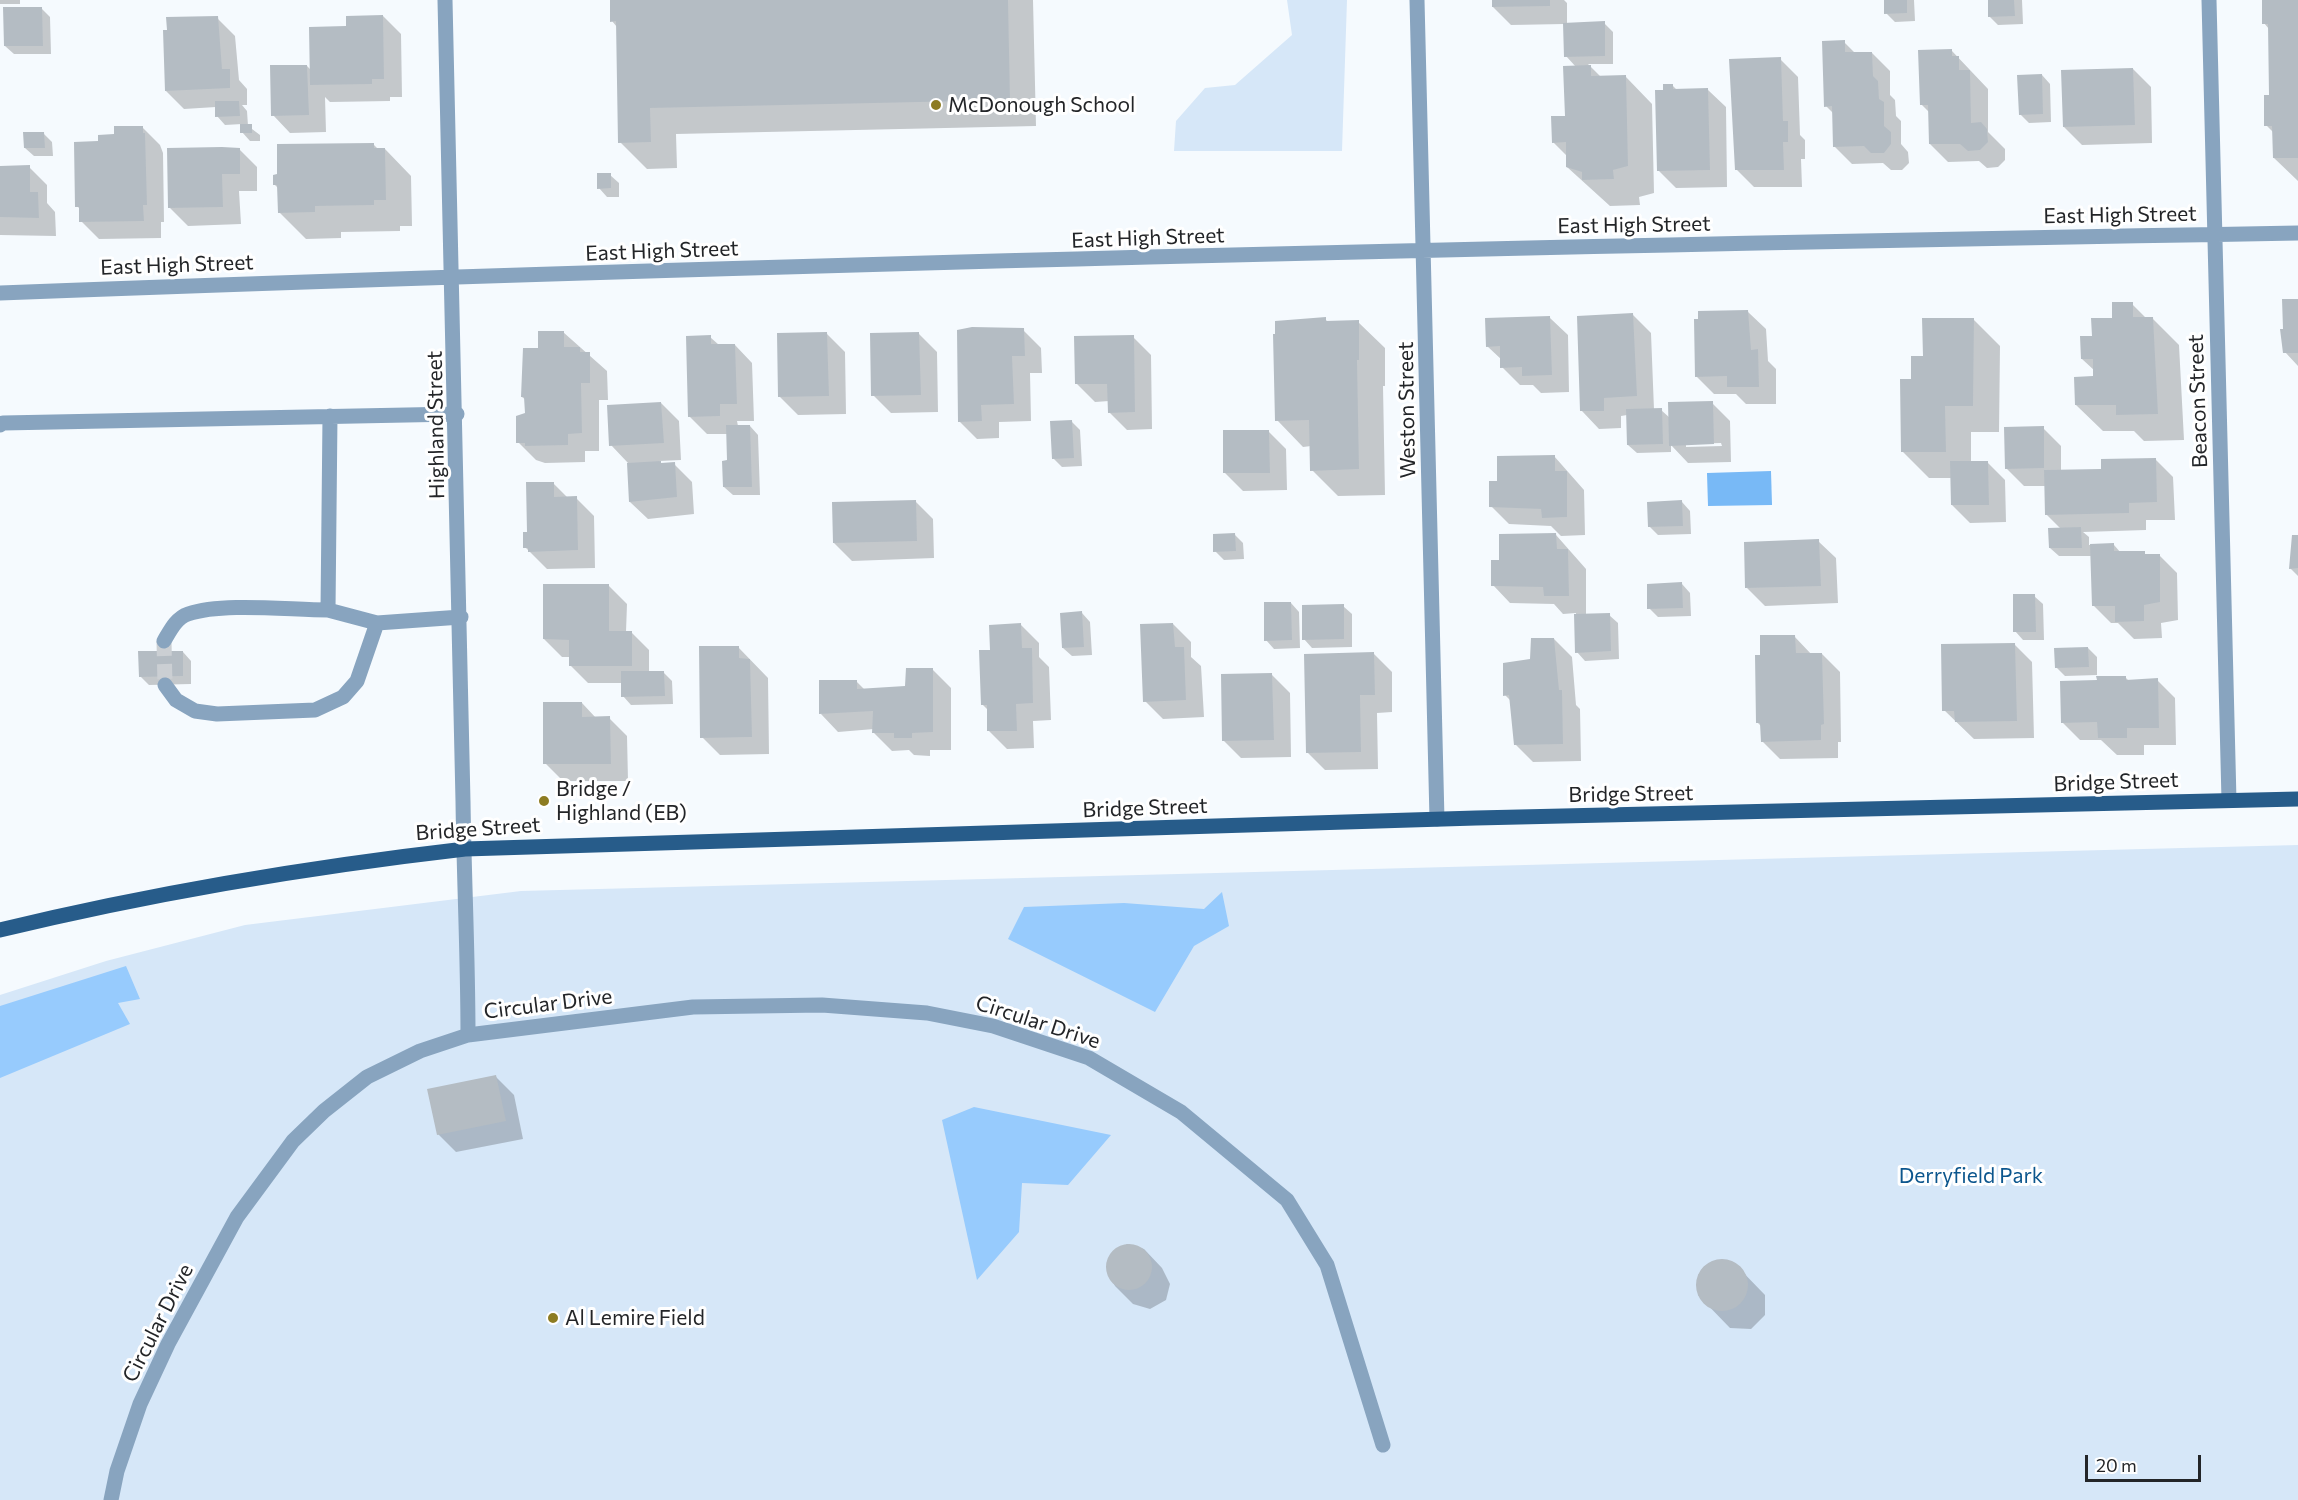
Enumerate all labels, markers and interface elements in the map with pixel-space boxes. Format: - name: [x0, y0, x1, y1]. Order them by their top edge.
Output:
- place label: McDonough School: [948, 92, 1135, 118]
- marker: McDonough School: [929, 98, 943, 112]
- street label: East High Street: [2043, 201, 2197, 229]
- street label: East High Street: [1557, 211, 1711, 239]
- street label: East High Street: [1071, 223, 1225, 253]
- street label: East High Street: [585, 236, 739, 266]
- street label: East High Street: [100, 250, 254, 280]
- street label: Beacon Street: [2183, 334, 2213, 468]
- street label: Weston Street: [1393, 341, 1421, 479]
- street label: Highland Street: [422, 351, 450, 499]
- street label: Bridge Street: [2053, 767, 2179, 797]
- place label: Bridge / Highland (EB): [556, 776, 687, 826]
- street label: Bridge Street: [1568, 780, 1694, 808]
- street label: Bridge Street: [1082, 793, 1208, 823]
- marker: Bridge / Highland (EB): [537, 794, 551, 808]
- street label: Bridge Street: [415, 812, 541, 846]
- street label: Circular Drive: [482, 984, 614, 1024]
- street label: Circular Drive: [973, 990, 1103, 1054]
- park label: Derryfield Park: [1899, 1163, 2043, 1189]
- street label: Circular Drive: [117, 1260, 199, 1386]
- place label: Al Lemire Field: [565, 1305, 705, 1331]
- marker: Al Lemire Field: [546, 1311, 560, 1325]
- scale bar: [2088, 1443, 2204, 1481]
- text: 20 m: [2096, 1454, 2137, 1476]

